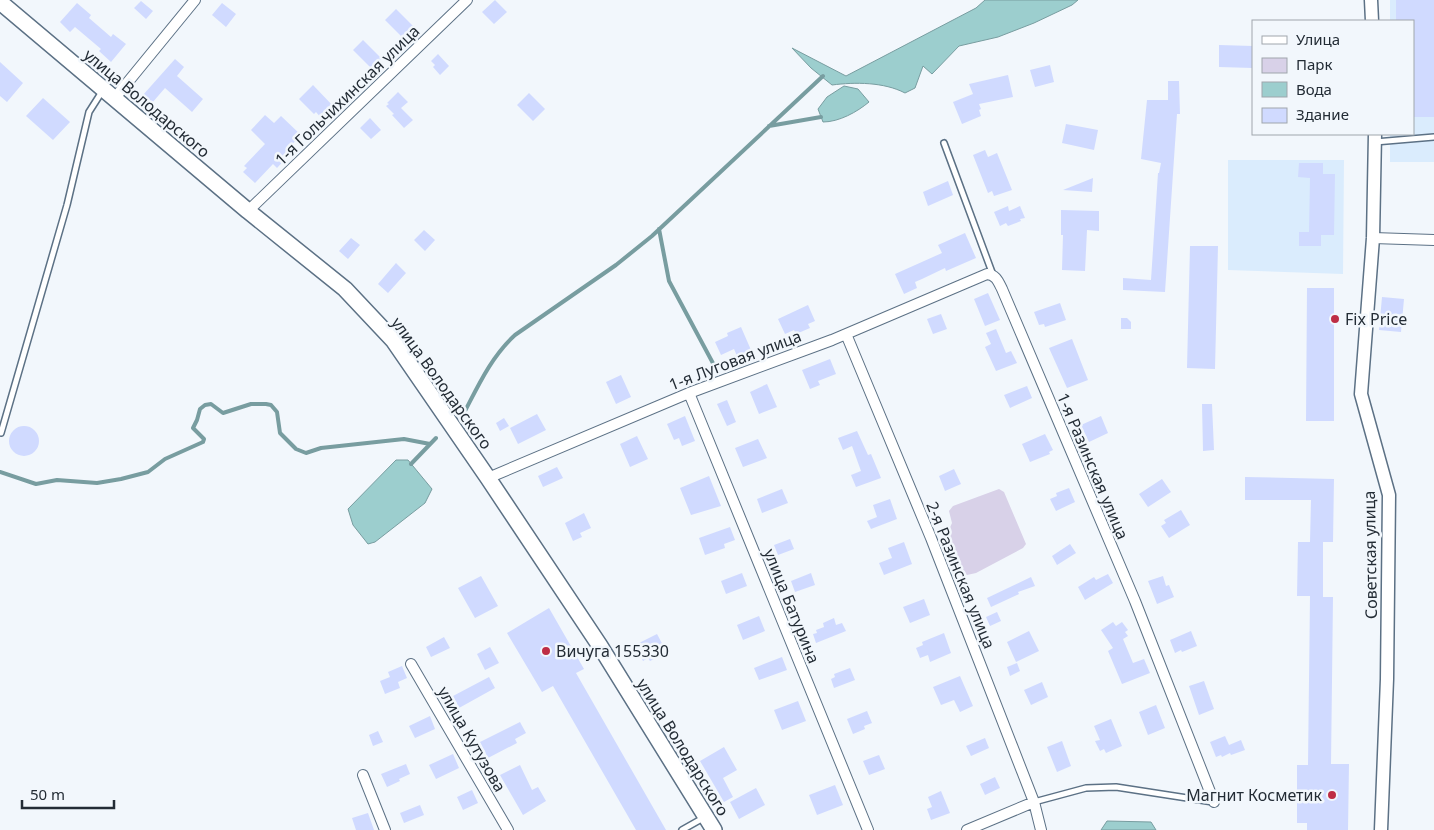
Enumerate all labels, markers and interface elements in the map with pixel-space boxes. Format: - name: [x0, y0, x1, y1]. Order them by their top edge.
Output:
- street label: 1-я Гольчихинская улица: [270, 20, 424, 170]
- legend: [1252, 20, 1414, 135]
- text: Улица: [1296, 29, 1340, 49]
- street label: улица Володарского: [79, 44, 215, 162]
- text: Парк: [1296, 54, 1332, 74]
- text: Вода: [1296, 79, 1332, 99]
- text: Здание: [1296, 104, 1349, 124]
- place label: Fix Price: [1345, 308, 1407, 330]
- street label: улица Володарского: [387, 312, 497, 454]
- marker: Fix Price: [1329, 313, 1341, 325]
- street label: 1-я Луговая улица: [666, 325, 804, 395]
- street label: 1-я Разинская улица: [1052, 389, 1134, 543]
- street label: Советская улица: [1358, 491, 1382, 619]
- street label: 2-я Разинская улица: [921, 498, 1001, 652]
- street label: улица Батурина: [759, 545, 825, 667]
- place label: Вичуга 155330: [556, 640, 669, 662]
- marker: Вичуга 155330: [540, 645, 552, 657]
- street label: улица Володарского: [632, 674, 734, 820]
- street label: улица Кутузова: [433, 682, 511, 796]
- scale bar: [22, 778, 115, 810]
- text: 50 m: [30, 784, 65, 804]
- place label: Магнит Косметик: [1186, 784, 1322, 806]
- marker: Магнит Косметик: [1326, 789, 1338, 801]

